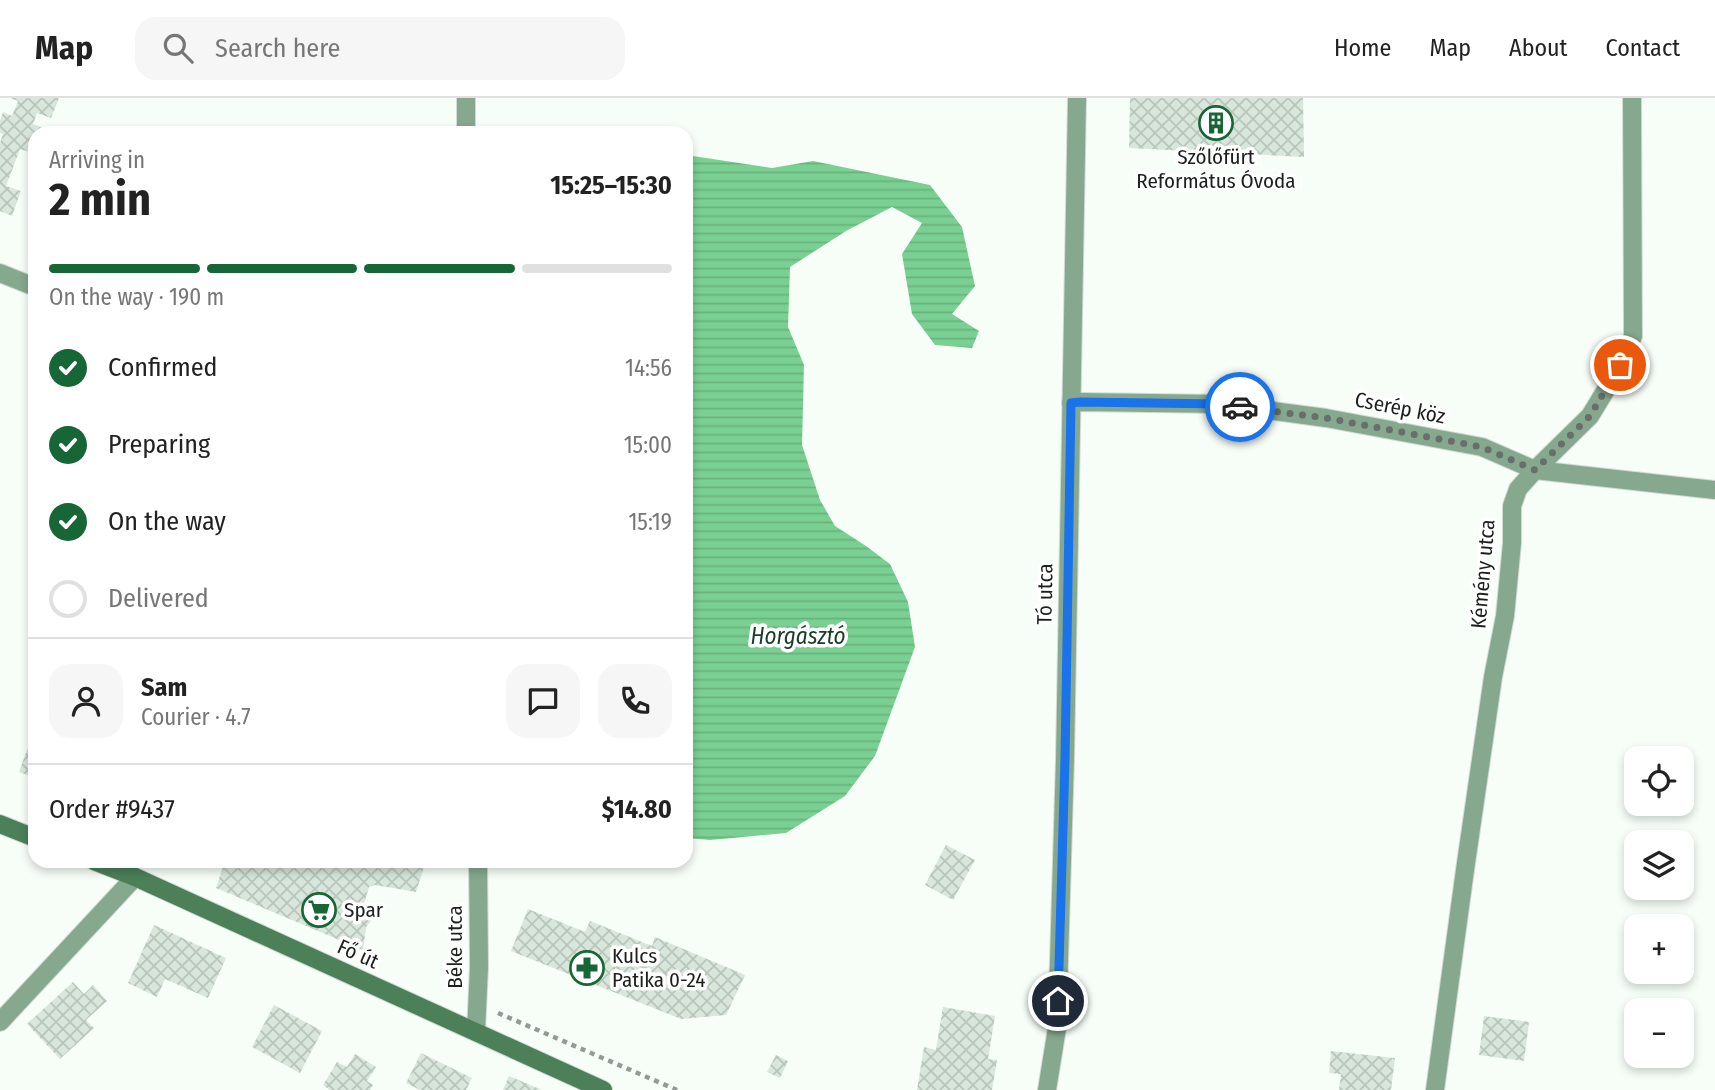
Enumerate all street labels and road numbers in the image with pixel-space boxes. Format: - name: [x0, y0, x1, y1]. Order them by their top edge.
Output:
- street label: Cserép köz: [1352, 386, 1448, 430]
- street label: Kémény utca: [1465, 518, 1501, 630]
- street label: Tó utca: [1031, 563, 1059, 625]
- street label: Béke utca: [442, 905, 468, 989]
- street label: Fő út: [333, 934, 383, 975]

